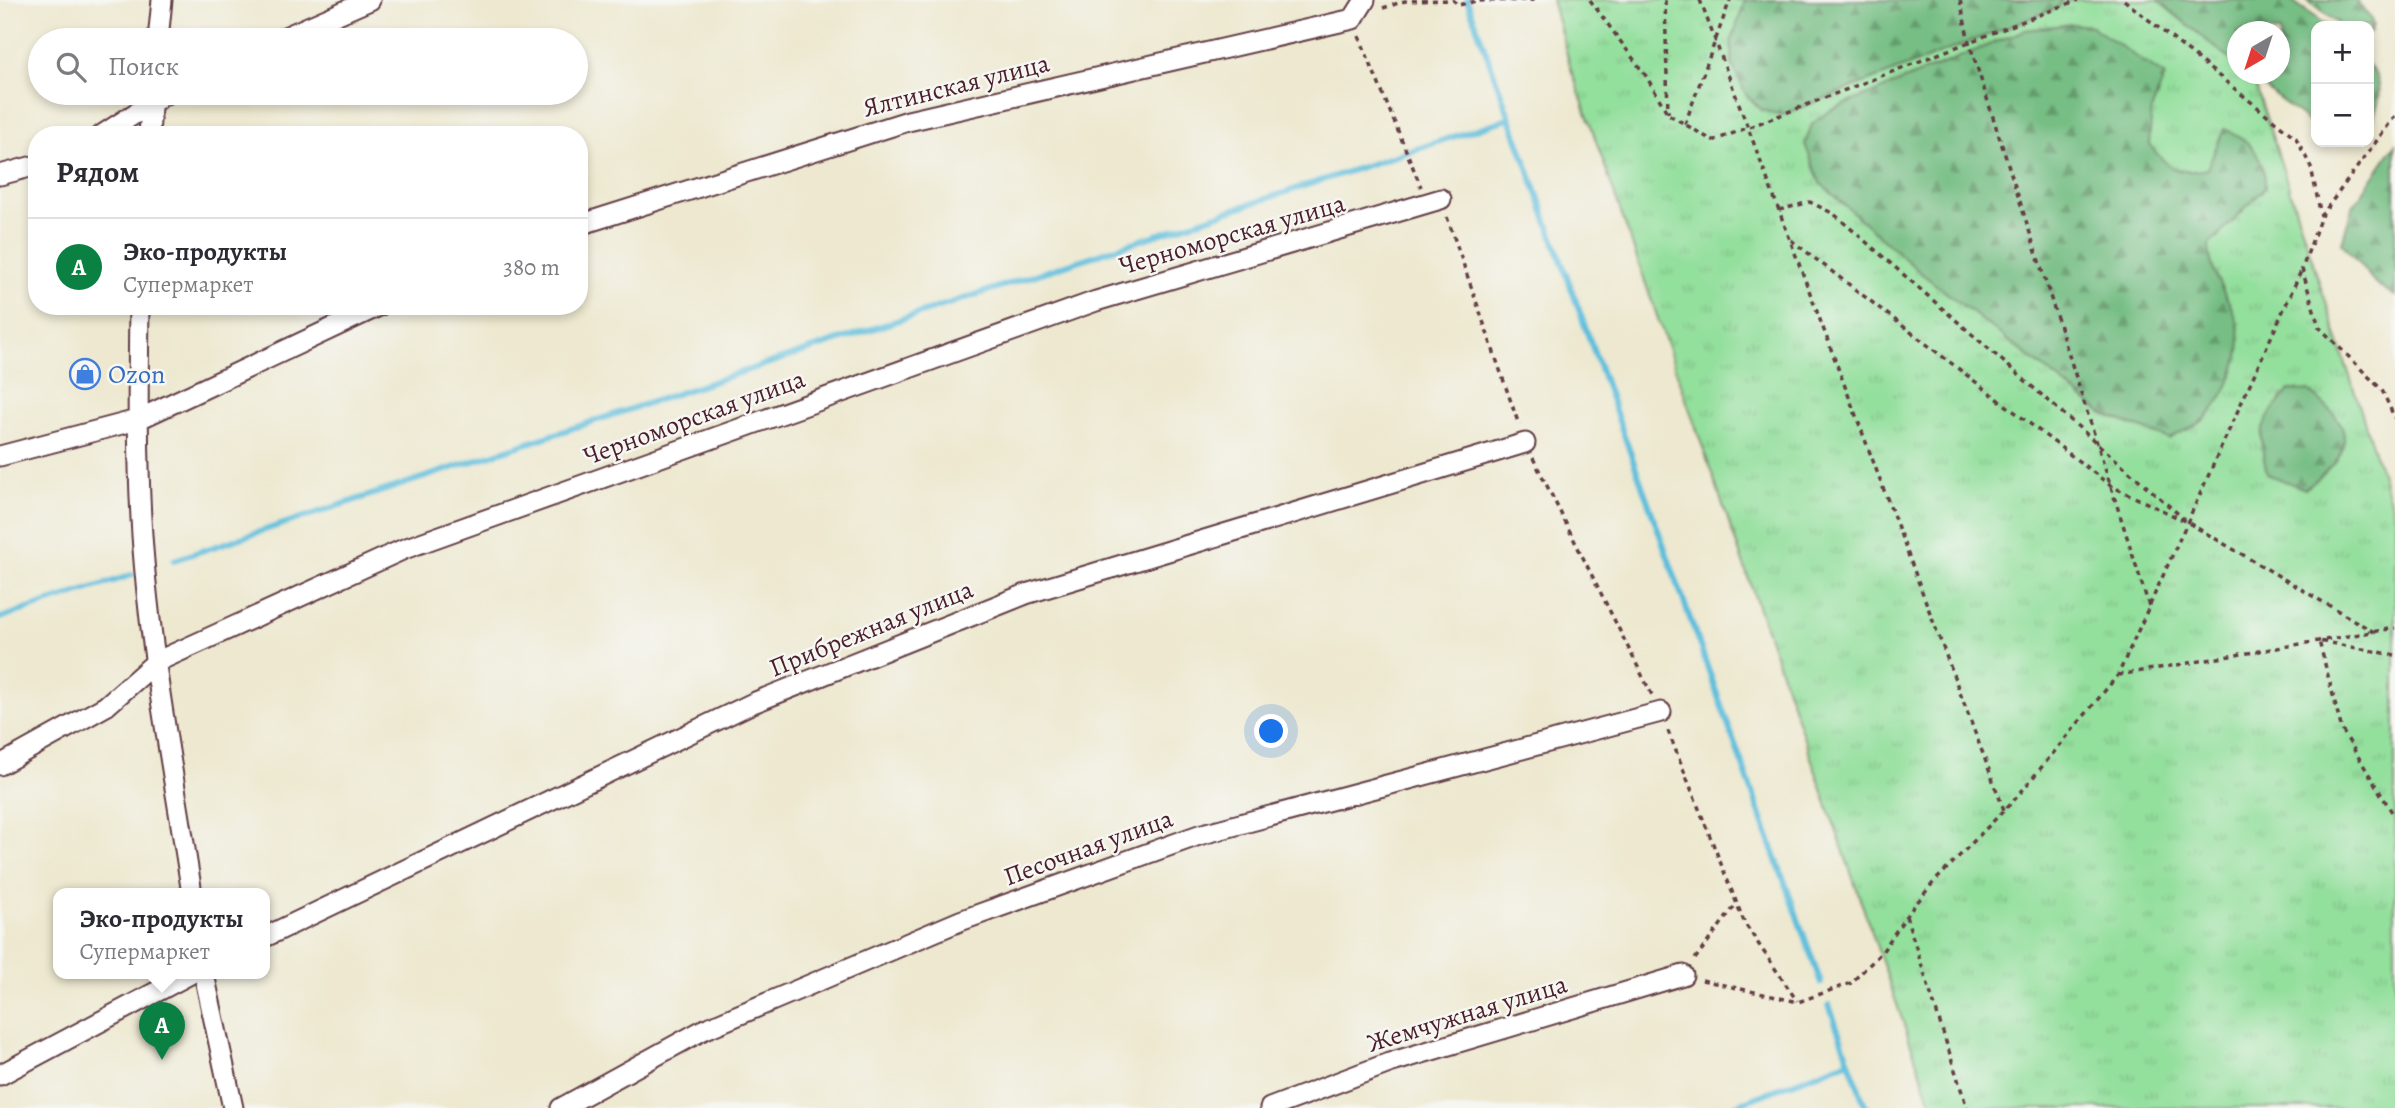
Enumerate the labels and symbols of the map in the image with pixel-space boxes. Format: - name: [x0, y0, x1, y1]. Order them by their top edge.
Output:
- north arrow: [2227, 21, 2290, 84]
- street label: Ялтинская улица: [859, 45, 1053, 126]
- street label: Черноморская улица: [1115, 185, 1349, 283]
- shop icon: Ozon: [68, 357, 102, 391]
- place label: Ozon: [108, 357, 165, 392]
- street label: Черноморская улица: [579, 361, 810, 474]
- street label: Прибрежная улица: [764, 572, 978, 685]
- your location: [1254, 714, 1288, 748]
- street label: Песочная улица: [999, 801, 1178, 894]
- street label: Жемчужная улица: [1363, 966, 1571, 1061]
- pin: A: [139, 1002, 185, 1060]

